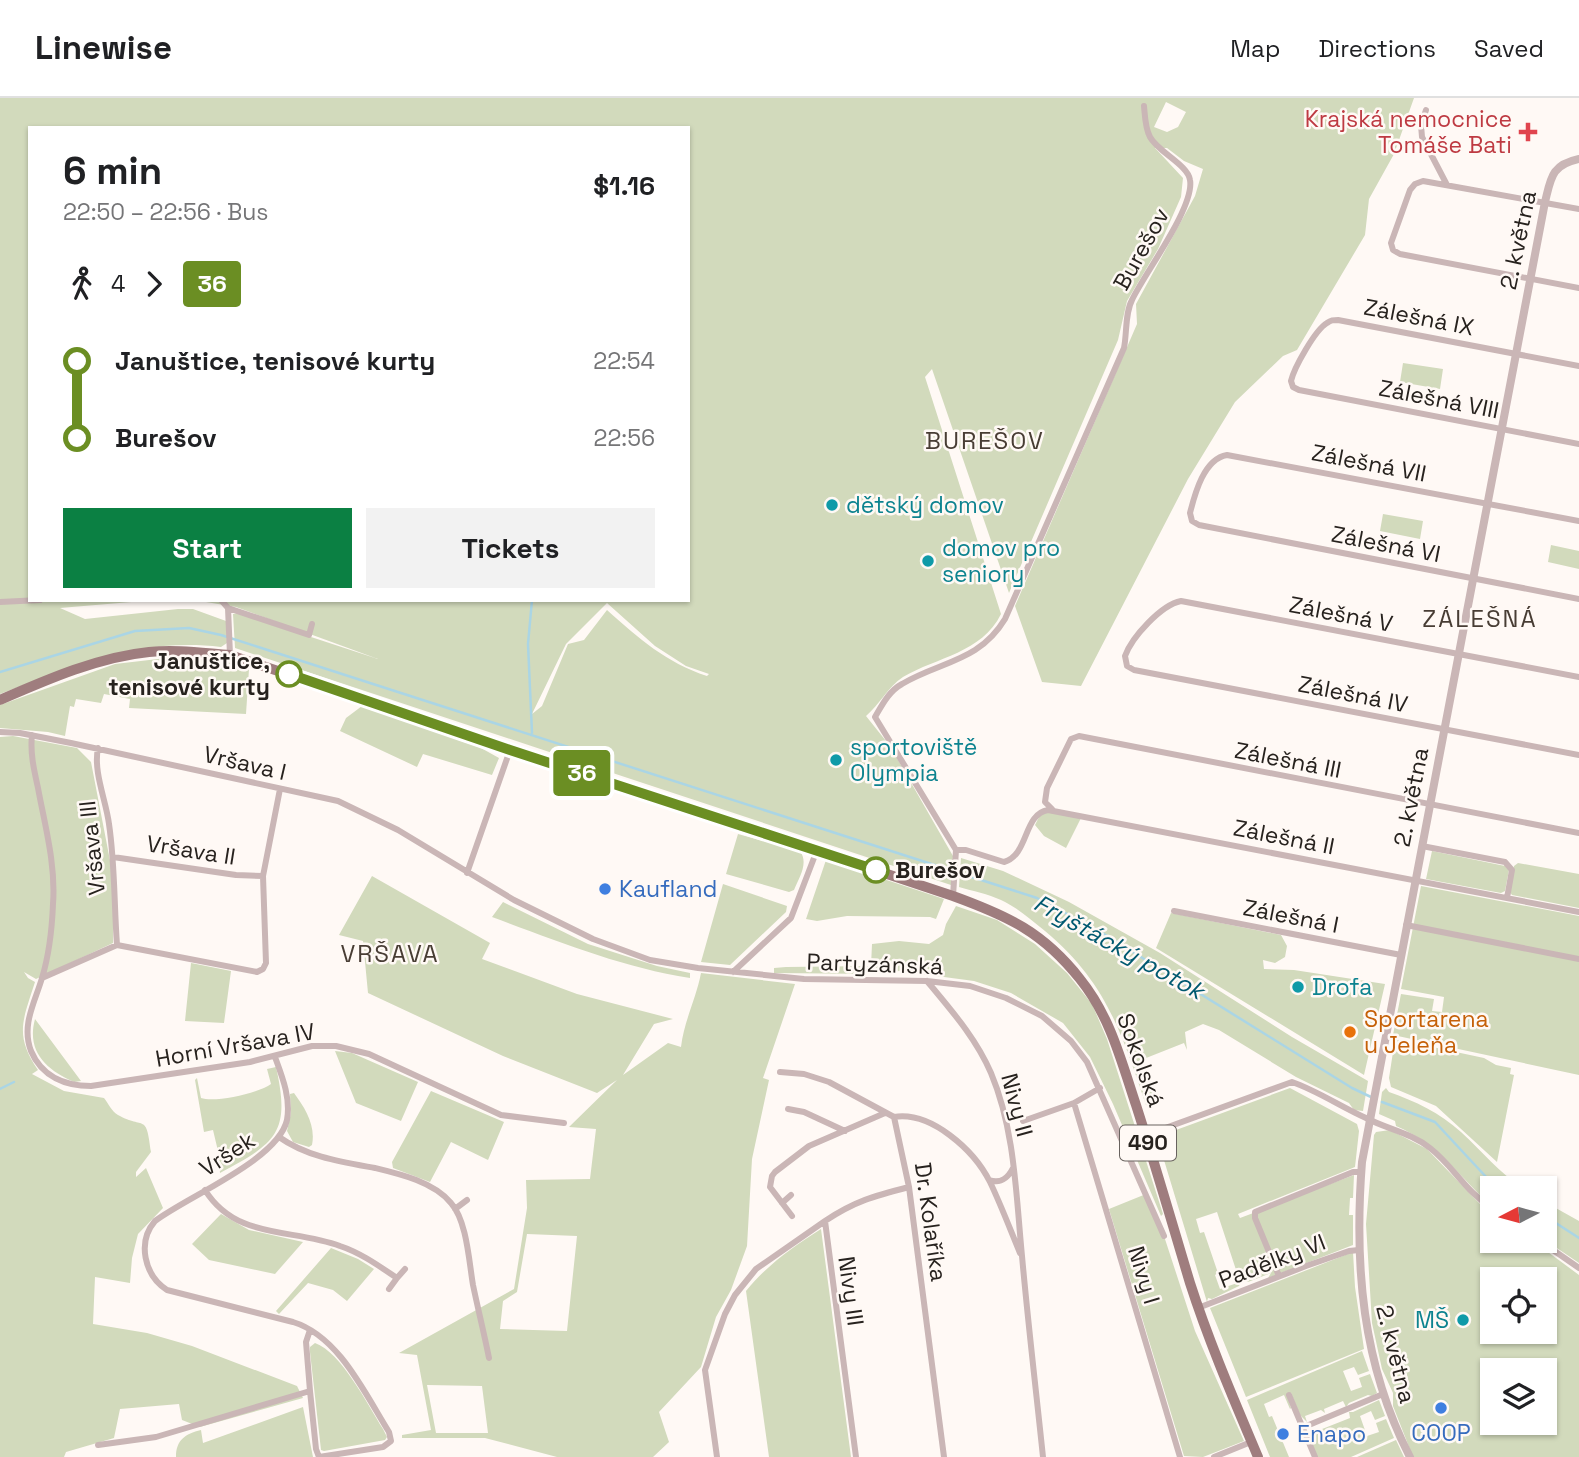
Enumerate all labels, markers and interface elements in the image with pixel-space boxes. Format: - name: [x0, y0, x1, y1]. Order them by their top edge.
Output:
- text: Linewise: [35, 27, 172, 69]
- text: Map: [1230, 33, 1280, 64]
- text: Directions: [1318, 33, 1436, 64]
- text: Saved: [1474, 33, 1544, 64]
- place label: Krajská nemocnice Tomáše Bati: [1305, 104, 1512, 160]
- marker: Krajská nemocnice Tomáše Bati: [1518, 122, 1538, 142]
- text: 6 min: [63, 147, 162, 195]
- text: $1.16: [593, 169, 655, 203]
- street label: 2. května: [1493, 188, 1543, 292]
- text: 22:50 – 22:56 · Bus: [63, 197, 268, 227]
- street label: Burešov: [1106, 203, 1176, 295]
- icon: walk: [63, 265, 101, 303]
- icon: forward: [135, 265, 173, 303]
- text: 36: [197, 268, 227, 299]
- text: 4: [111, 269, 125, 299]
- street label: Zálešná IX: [1361, 292, 1477, 342]
- text: Januštice, tenisové kurty: [115, 344, 435, 378]
- text: 22:54: [593, 346, 655, 376]
- street label: Zálešná VIII: [1376, 373, 1502, 425]
- text: Burešov: [115, 421, 217, 455]
- text: 22:56: [594, 423, 655, 453]
- district label: BUREŠOV: [925, 425, 1045, 456]
- street label: Zálešná VII: [1309, 437, 1429, 489]
- place label: dětský domov: [846, 490, 1004, 520]
- marker: dětský domov: [824, 497, 840, 513]
- button: Start: [63, 508, 352, 588]
- button: Tickets: [366, 508, 655, 588]
- street label: Zálešná VI: [1329, 519, 1443, 569]
- place label: domov pro seniory: [942, 533, 1060, 589]
- marker: domov pro seniory: [920, 553, 936, 569]
- street label: Zálešná V: [1287, 589, 1395, 639]
- district label: ZÁLEŠNÁ: [1422, 603, 1538, 634]
- place label: Januštice, tenisové kurty: [108, 646, 270, 702]
- marker: Januštice, tenisové kurty: [276, 661, 302, 687]
- street label: Zálešná IV: [1296, 669, 1410, 719]
- place label: sportoviště Olympia: [850, 732, 977, 788]
- street label: Zálešná III: [1232, 735, 1344, 785]
- street label: Vršava I: [201, 739, 289, 787]
- street label: 2. května: [1387, 745, 1435, 849]
- line badge: 36: [550, 750, 614, 796]
- marker: sportoviště Olympia: [828, 752, 844, 768]
- text: 36: [567, 757, 597, 788]
- street label: Vršava III: [72, 799, 112, 897]
- street label: Zálešná II: [1231, 813, 1337, 861]
- street label: Vršava II: [144, 828, 238, 872]
- place label: Burešov: [895, 855, 985, 885]
- marker: Burešov: [863, 857, 889, 883]
- place label: Kaufland: [619, 874, 717, 904]
- marker: Kaufland: [597, 881, 613, 897]
- water label: Fryštácký potok: [1029, 887, 1212, 1008]
- street label: Zálešná I: [1241, 892, 1341, 940]
- district label: VRŠAVA: [340, 938, 440, 969]
- street label: Partyzánská: [806, 947, 944, 981]
- place label: Drofa: [1312, 972, 1372, 1002]
- marker: Drofa: [1290, 979, 1306, 995]
- place label: Sportarena u Jeleňa: [1364, 1004, 1489, 1060]
- street label: Sokolská: [1110, 1009, 1172, 1111]
- street label: Horní Vršava IV: [153, 1016, 317, 1074]
- marker: Sportarena u Jeleňa: [1342, 1024, 1358, 1040]
- street label: Nivy II: [994, 1070, 1040, 1140]
- street label: Vršek: [193, 1125, 261, 1183]
- road number: 490: [1120, 1126, 1176, 1160]
- street label: Dr. Kolaříka: [908, 1161, 954, 1283]
- north arrow: [1480, 1176, 1558, 1253]
- map controls: [1480, 1176, 1557, 1435]
- street label: Padělky VI: [1214, 1227, 1330, 1295]
- street label: Nivy I: [1121, 1242, 1167, 1308]
- street label: Nivy III: [831, 1254, 871, 1328]
- button: locate: [1480, 1267, 1557, 1344]
- street label: 2. května: [1369, 1302, 1423, 1406]
- place label: MŠ: [1415, 1305, 1449, 1335]
- marker: MŠ: [1455, 1312, 1471, 1328]
- button: layers: [1480, 1358, 1557, 1435]
- marker: COOP: [1433, 1400, 1449, 1416]
- place label: COOP: [1411, 1418, 1471, 1448]
- place label: Enapo: [1297, 1419, 1366, 1449]
- marker: Enapo: [1275, 1426, 1291, 1442]

